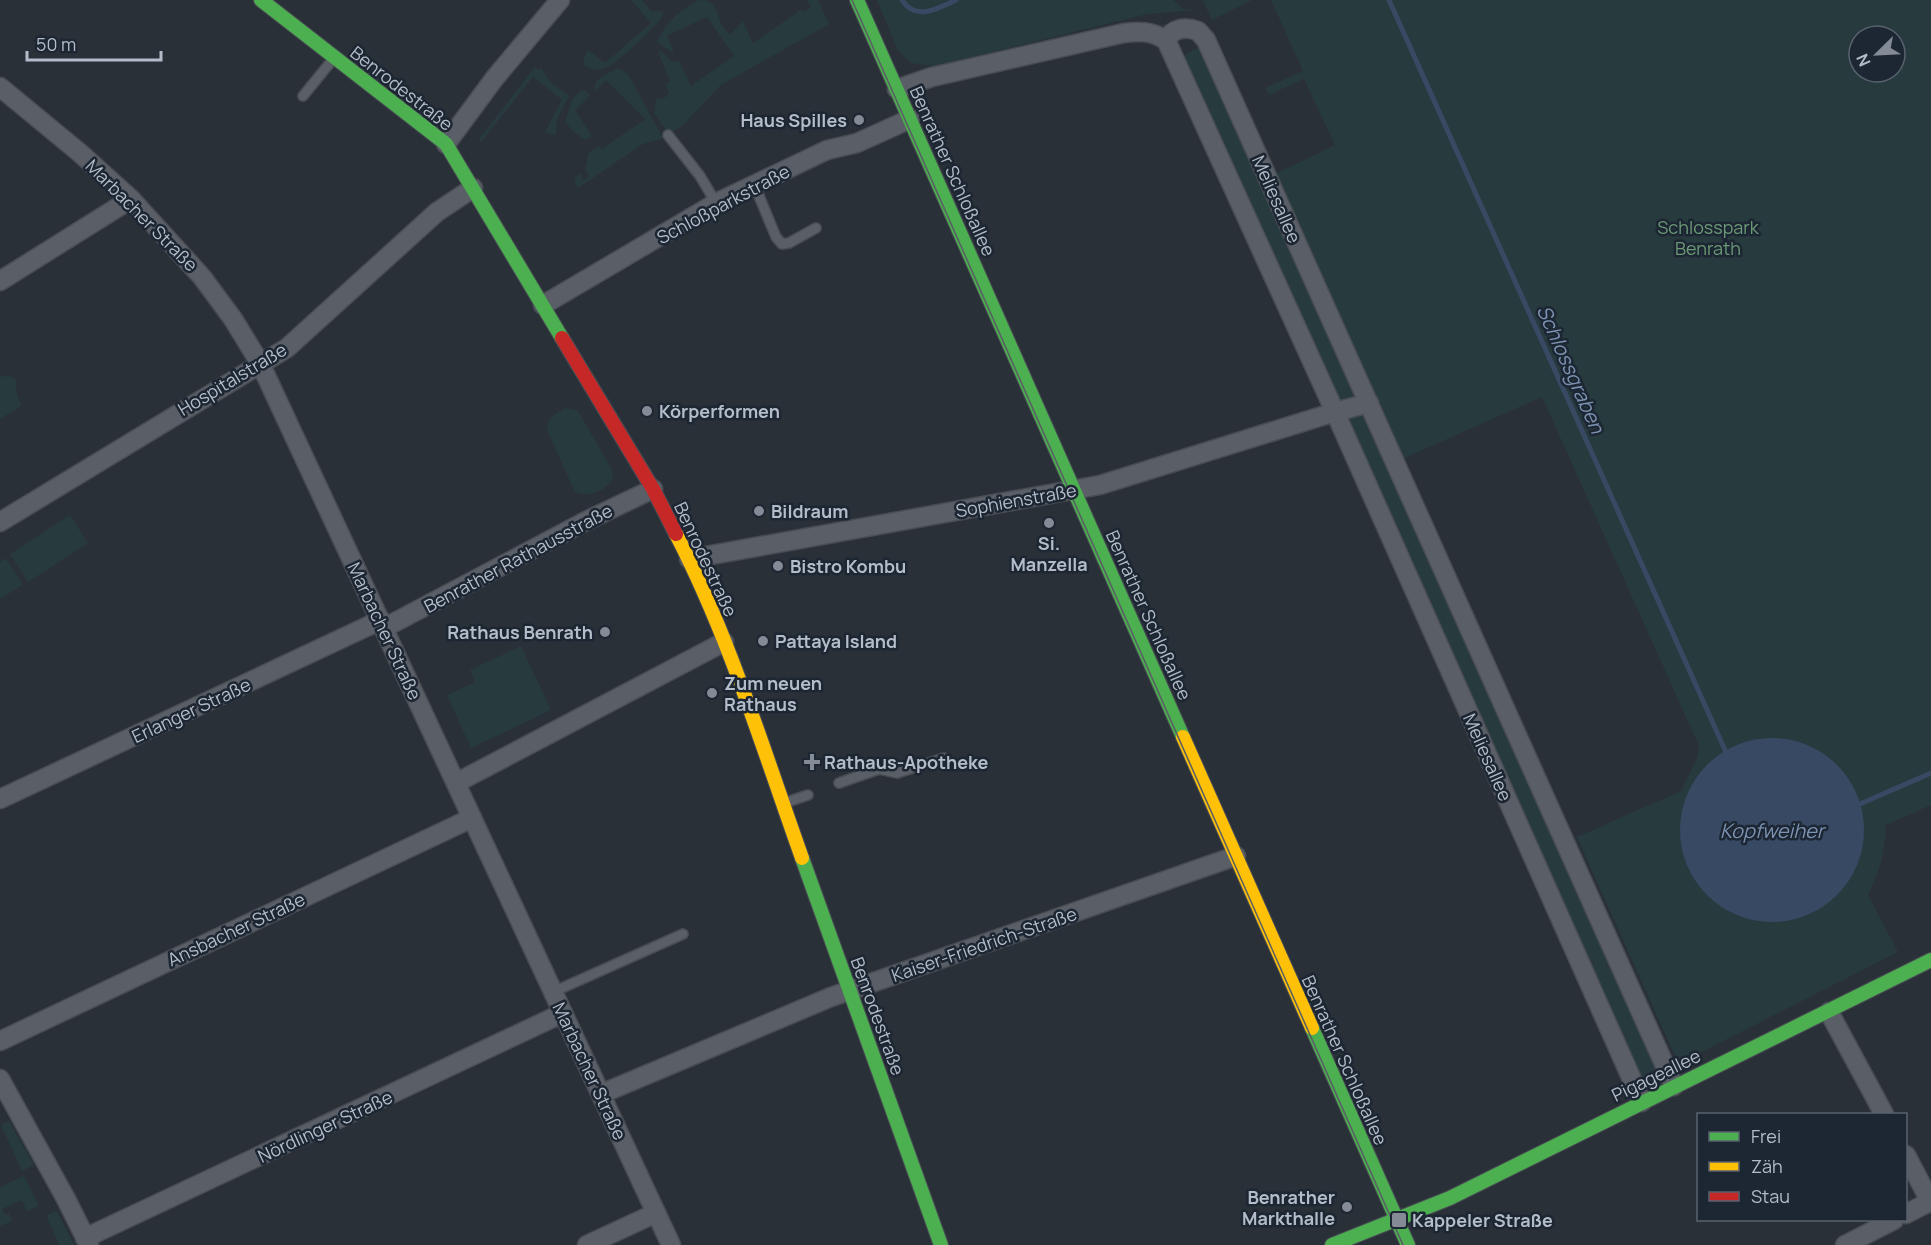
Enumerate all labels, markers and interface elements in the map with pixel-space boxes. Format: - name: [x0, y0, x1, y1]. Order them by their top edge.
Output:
- scale bar: [27, 24, 160, 62]
- north arrow: [1847, 24, 1907, 84]
- text: 50 m: [36, 32, 76, 56]
- street label: Benrodestraße: [346, 40, 458, 136]
- text: N: [1851, 50, 1876, 70]
- street label: Benrather Schloßallee: [905, 82, 1001, 260]
- place label: Haus Spilles: [740, 108, 847, 132]
- marker: Haus Spilles: [852, 113, 866, 127]
- street label: Meliesallee: [1247, 151, 1307, 247]
- street label: Marbacher Straße: [81, 154, 203, 276]
- street label: Schloßparkstraße: [652, 159, 794, 249]
- park label: Schlosspark Benrath: [1657, 215, 1760, 260]
- water label: Schlossgraben: [1531, 301, 1612, 438]
- street label: Hospitalstraße: [173, 337, 291, 421]
- place label: Körperformen: [659, 399, 780, 423]
- marker: Körperformen: [640, 404, 654, 418]
- street label: Sophienstraße: [954, 478, 1078, 522]
- street label: Benrather Rathausstraße: [420, 498, 616, 618]
- street label: Benrodestraße: [669, 498, 743, 620]
- place label: Bildraum: [771, 499, 848, 523]
- marker: Bildraum: [752, 504, 766, 518]
- marker: Si. Manzella: [1042, 516, 1056, 530]
- street label: Benrather Schloßallee: [1101, 526, 1197, 704]
- place label: Si. Manzella: [1010, 531, 1088, 576]
- place label: Bistro Kombu: [790, 554, 906, 578]
- street label: Marbacher Straße: [343, 558, 427, 704]
- marker: Bistro Kombu: [771, 559, 785, 573]
- place label: Rathaus Benrath: [447, 620, 593, 644]
- marker: Rathaus Benrath: [598, 625, 612, 639]
- place label: Pattaya Island: [775, 629, 897, 653]
- marker: Pattaya Island: [756, 634, 770, 648]
- place label: Zum neuen Rathaus: [724, 671, 822, 716]
- street label: Erlanger Straße: [128, 672, 254, 748]
- marker: Zum neuen Rathaus: [705, 686, 719, 700]
- street label: Meliesallee: [1458, 709, 1518, 805]
- place label: Rathaus-Apotheke: [824, 750, 989, 774]
- marker: Rathaus-Apotheke: [805, 755, 819, 769]
- water label: Kopfweiher: [1720, 817, 1827, 844]
- street label: Ansbacher Straße: [163, 887, 309, 971]
- street label: Kaiser-Friedrich-Straße: [888, 901, 1080, 987]
- street label: Benrodestraße: [845, 954, 911, 1078]
- street label: Benrather Schloßallee: [1297, 971, 1393, 1149]
- street label: Marbacher Straße: [548, 998, 632, 1144]
- street label: Pigageallee: [1608, 1043, 1704, 1107]
- street label: Nördlinger Straße: [254, 1084, 396, 1168]
- legend: [1697, 1113, 1907, 1221]
- text: Frei: [1751, 1124, 1781, 1148]
- text: Zäh: [1751, 1154, 1783, 1178]
- text: Stau: [1751, 1184, 1790, 1208]
- place label: Benrather Markthalle: [1242, 1185, 1335, 1230]
- marker: Benrather Markthalle: [1340, 1200, 1354, 1214]
- place label: Kappeler Straße: [1412, 1208, 1553, 1232]
- marker: Kappeler Straße: [1390, 1211, 1408, 1229]

